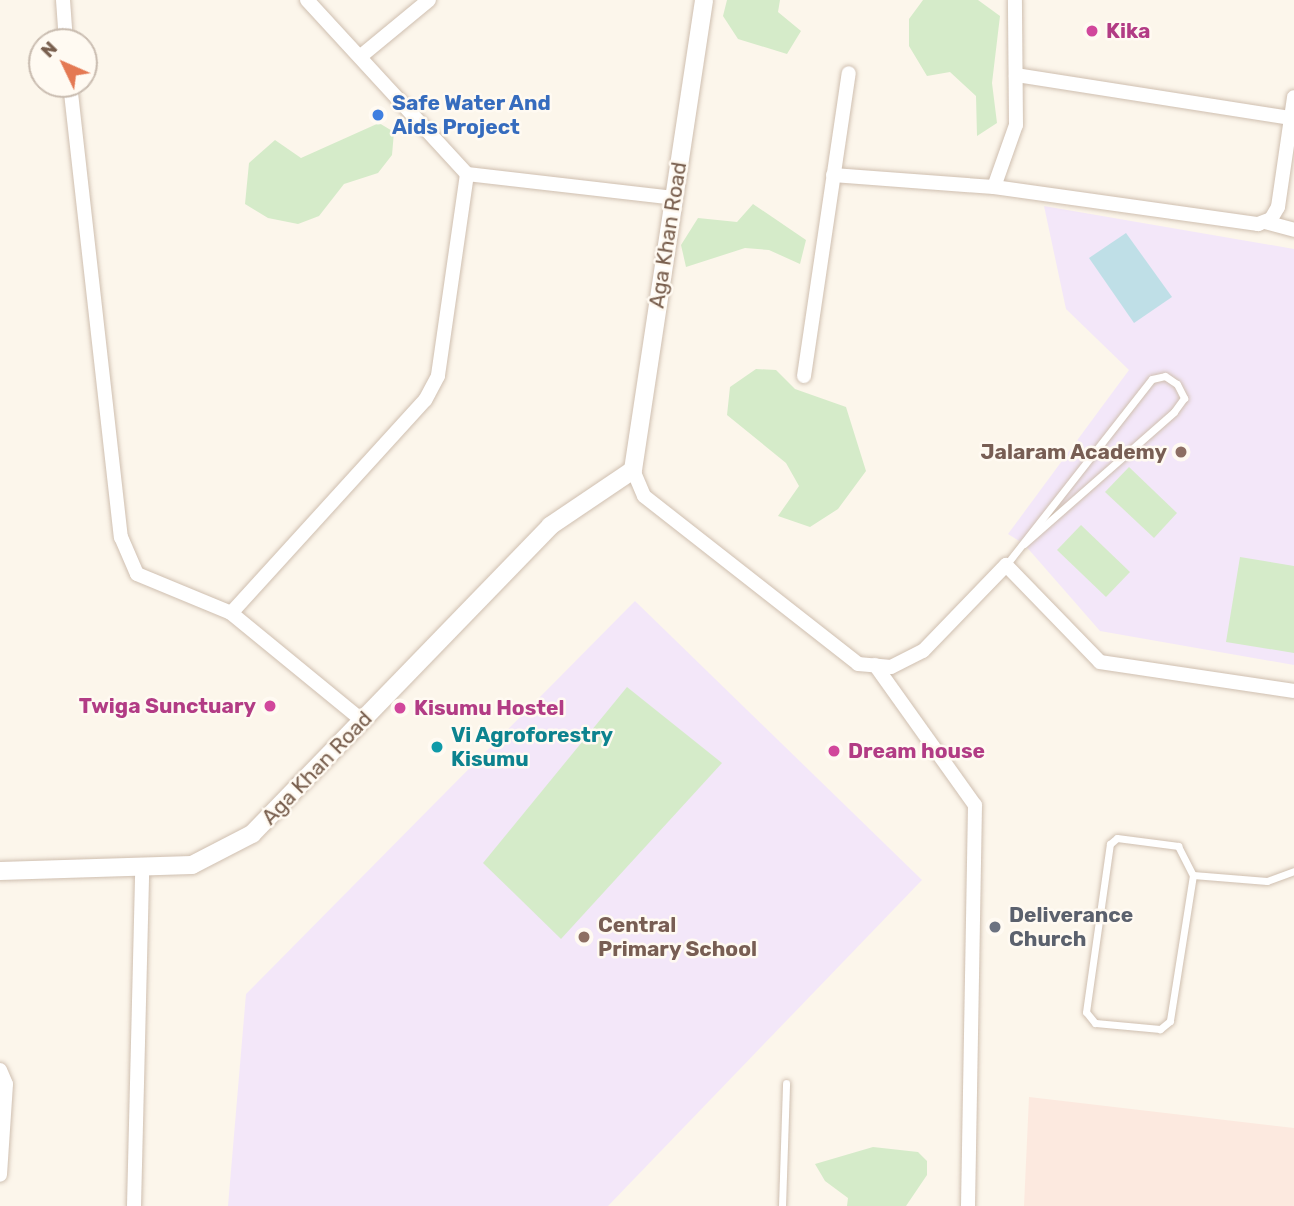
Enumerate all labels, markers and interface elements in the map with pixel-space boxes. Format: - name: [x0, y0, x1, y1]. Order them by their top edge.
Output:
- place label: Kika: [1106, 18, 1150, 44]
- marker: Kika: [1084, 23, 1100, 39]
- north arrow: [28, 28, 98, 98]
- text: N: [36, 37, 62, 62]
- place label: Safe Water And Aids Project: [392, 90, 552, 140]
- marker: Safe Water And Aids Project: [370, 107, 386, 123]
- street label: Aga Khan Road: [644, 160, 692, 310]
- place label: Jalaram Academy: [980, 439, 1167, 465]
- marker: Jalaram Academy: [1173, 444, 1189, 460]
- place label: Twiga Sunctuary: [79, 693, 256, 719]
- place label: Kisumu Hostel: [414, 695, 564, 721]
- marker: Twiga Sunctuary: [262, 698, 278, 714]
- marker: Kisumu Hostel: [392, 700, 408, 716]
- street label: Aga Khan Road: [257, 706, 377, 830]
- place label: Vi Agroforestry Kisumu: [451, 722, 614, 772]
- place label: Dream house: [848, 738, 985, 764]
- marker: Vi Agroforestry Kisumu: [429, 739, 445, 755]
- marker: Dream house: [826, 743, 842, 759]
- place label: Deliverance Church: [1009, 902, 1133, 952]
- place label: Central Primary School: [598, 912, 758, 962]
- marker: Deliverance Church: [987, 919, 1003, 935]
- marker: Central Primary School: [576, 929, 592, 945]

